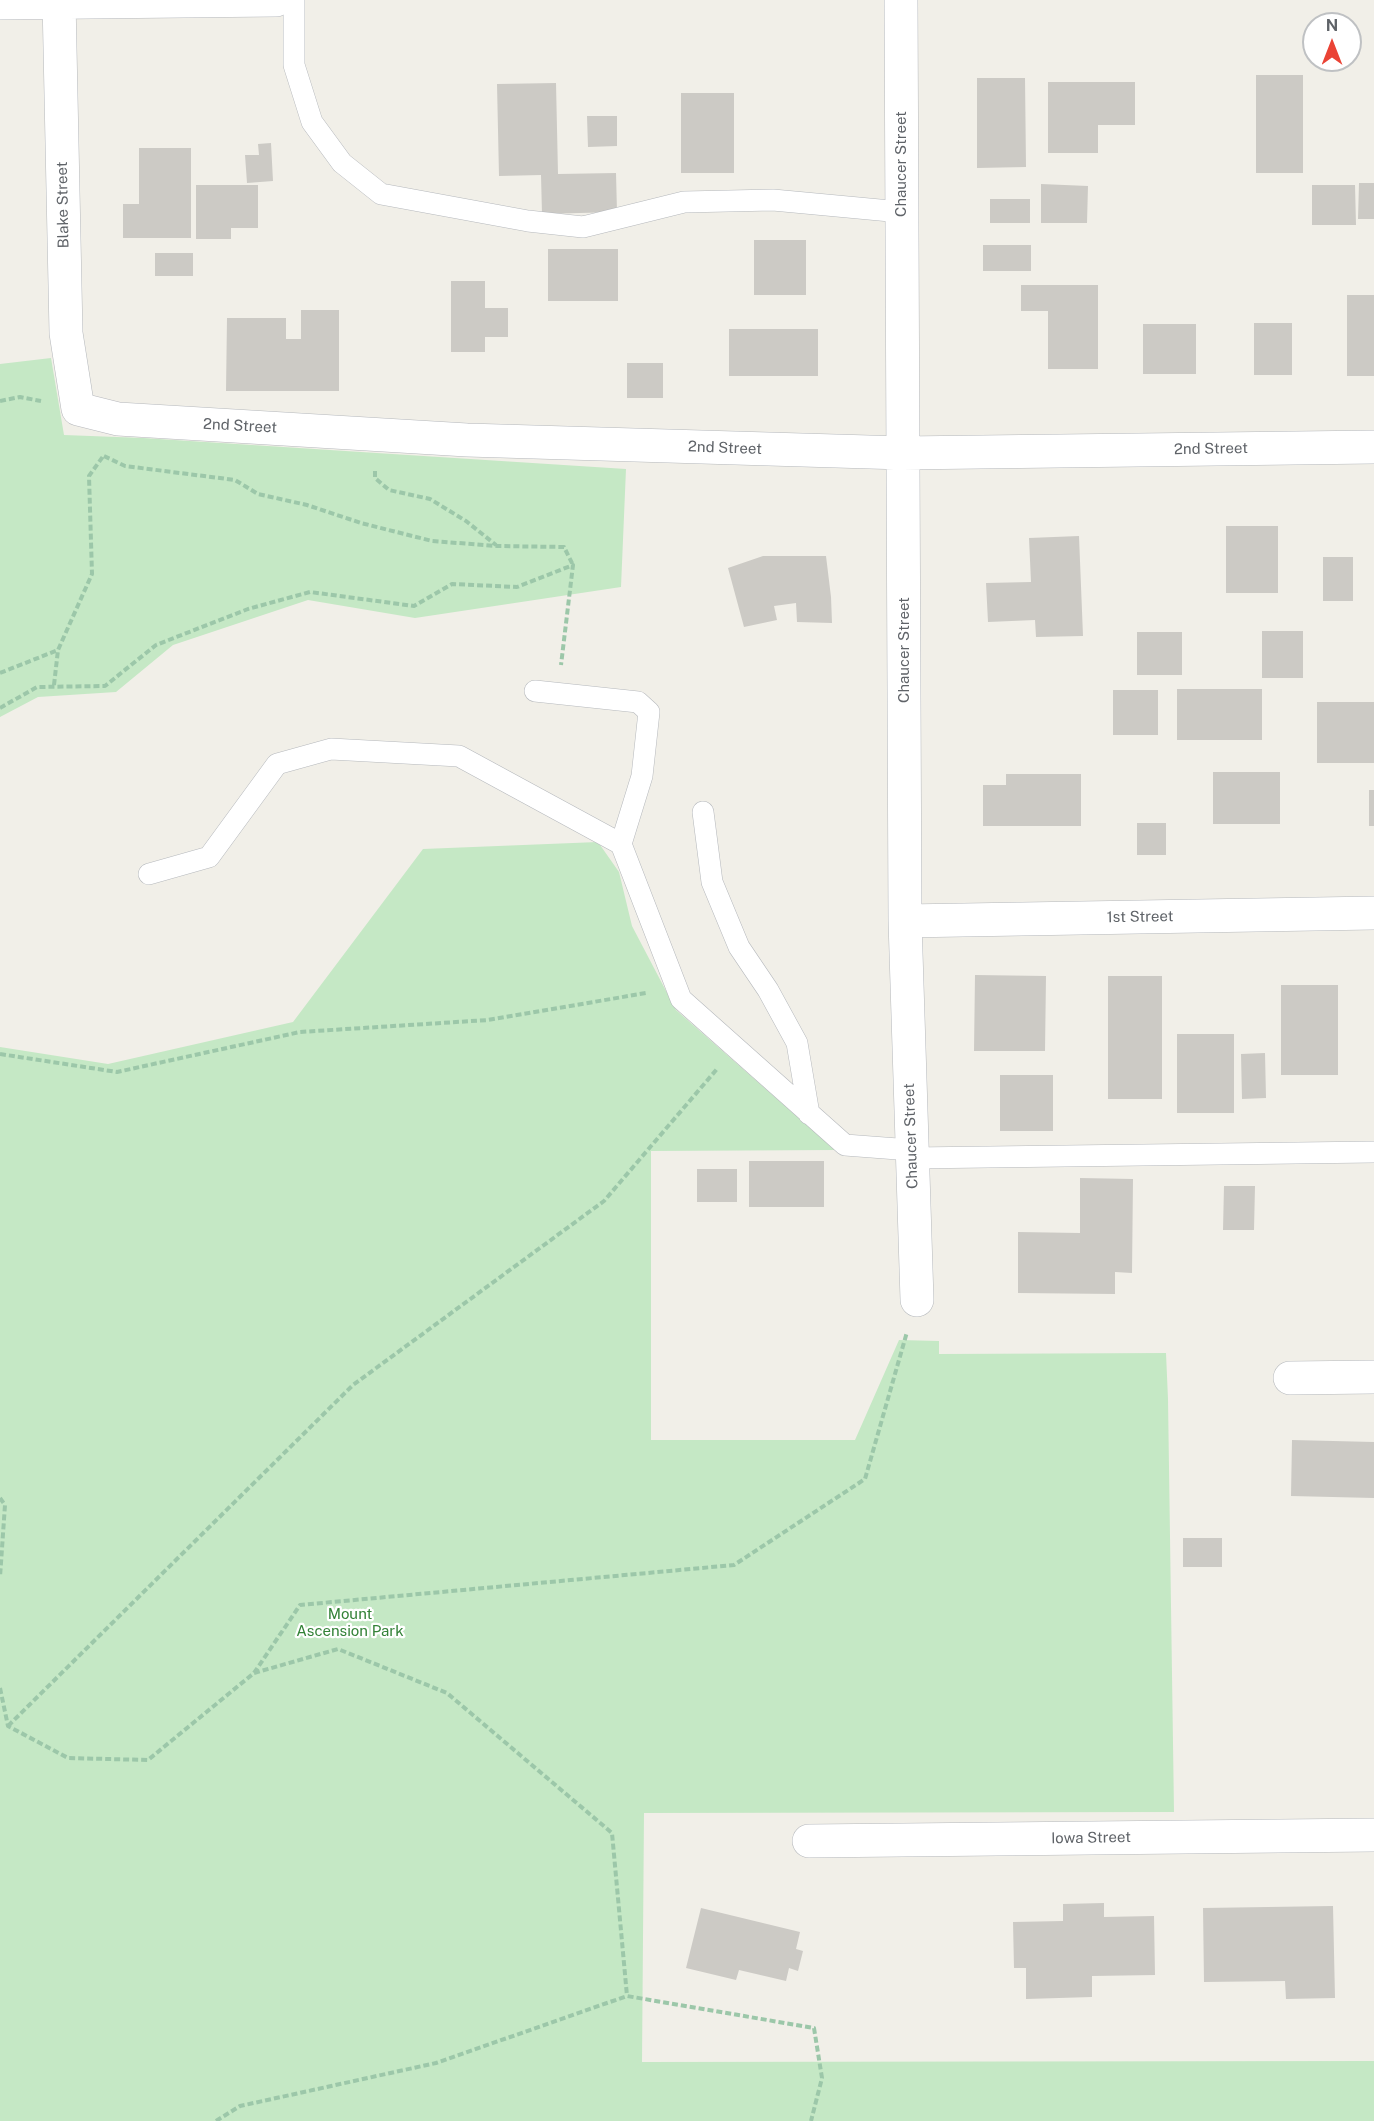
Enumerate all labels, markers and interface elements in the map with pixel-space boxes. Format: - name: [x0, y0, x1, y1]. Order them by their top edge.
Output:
- north arrow: [1302, 12, 1362, 72]
- text: N: [1326, 16, 1338, 35]
- street label: Chaucer Street: [892, 111, 910, 217]
- street label: Blake Street: [53, 161, 73, 249]
- street label: 2nd Street: [203, 415, 277, 437]
- street label: 2nd Street: [688, 438, 762, 458]
- street label: 2nd Street: [1174, 439, 1248, 459]
- street label: Chaucer Street: [895, 597, 913, 703]
- street label: 1st Street: [1106, 907, 1174, 927]
- street label: Chaucer Street: [900, 1083, 922, 1189]
- park label: Mount Ascension Park: [296, 1605, 404, 1640]
- street label: Iowa Street: [1051, 1828, 1131, 1848]

